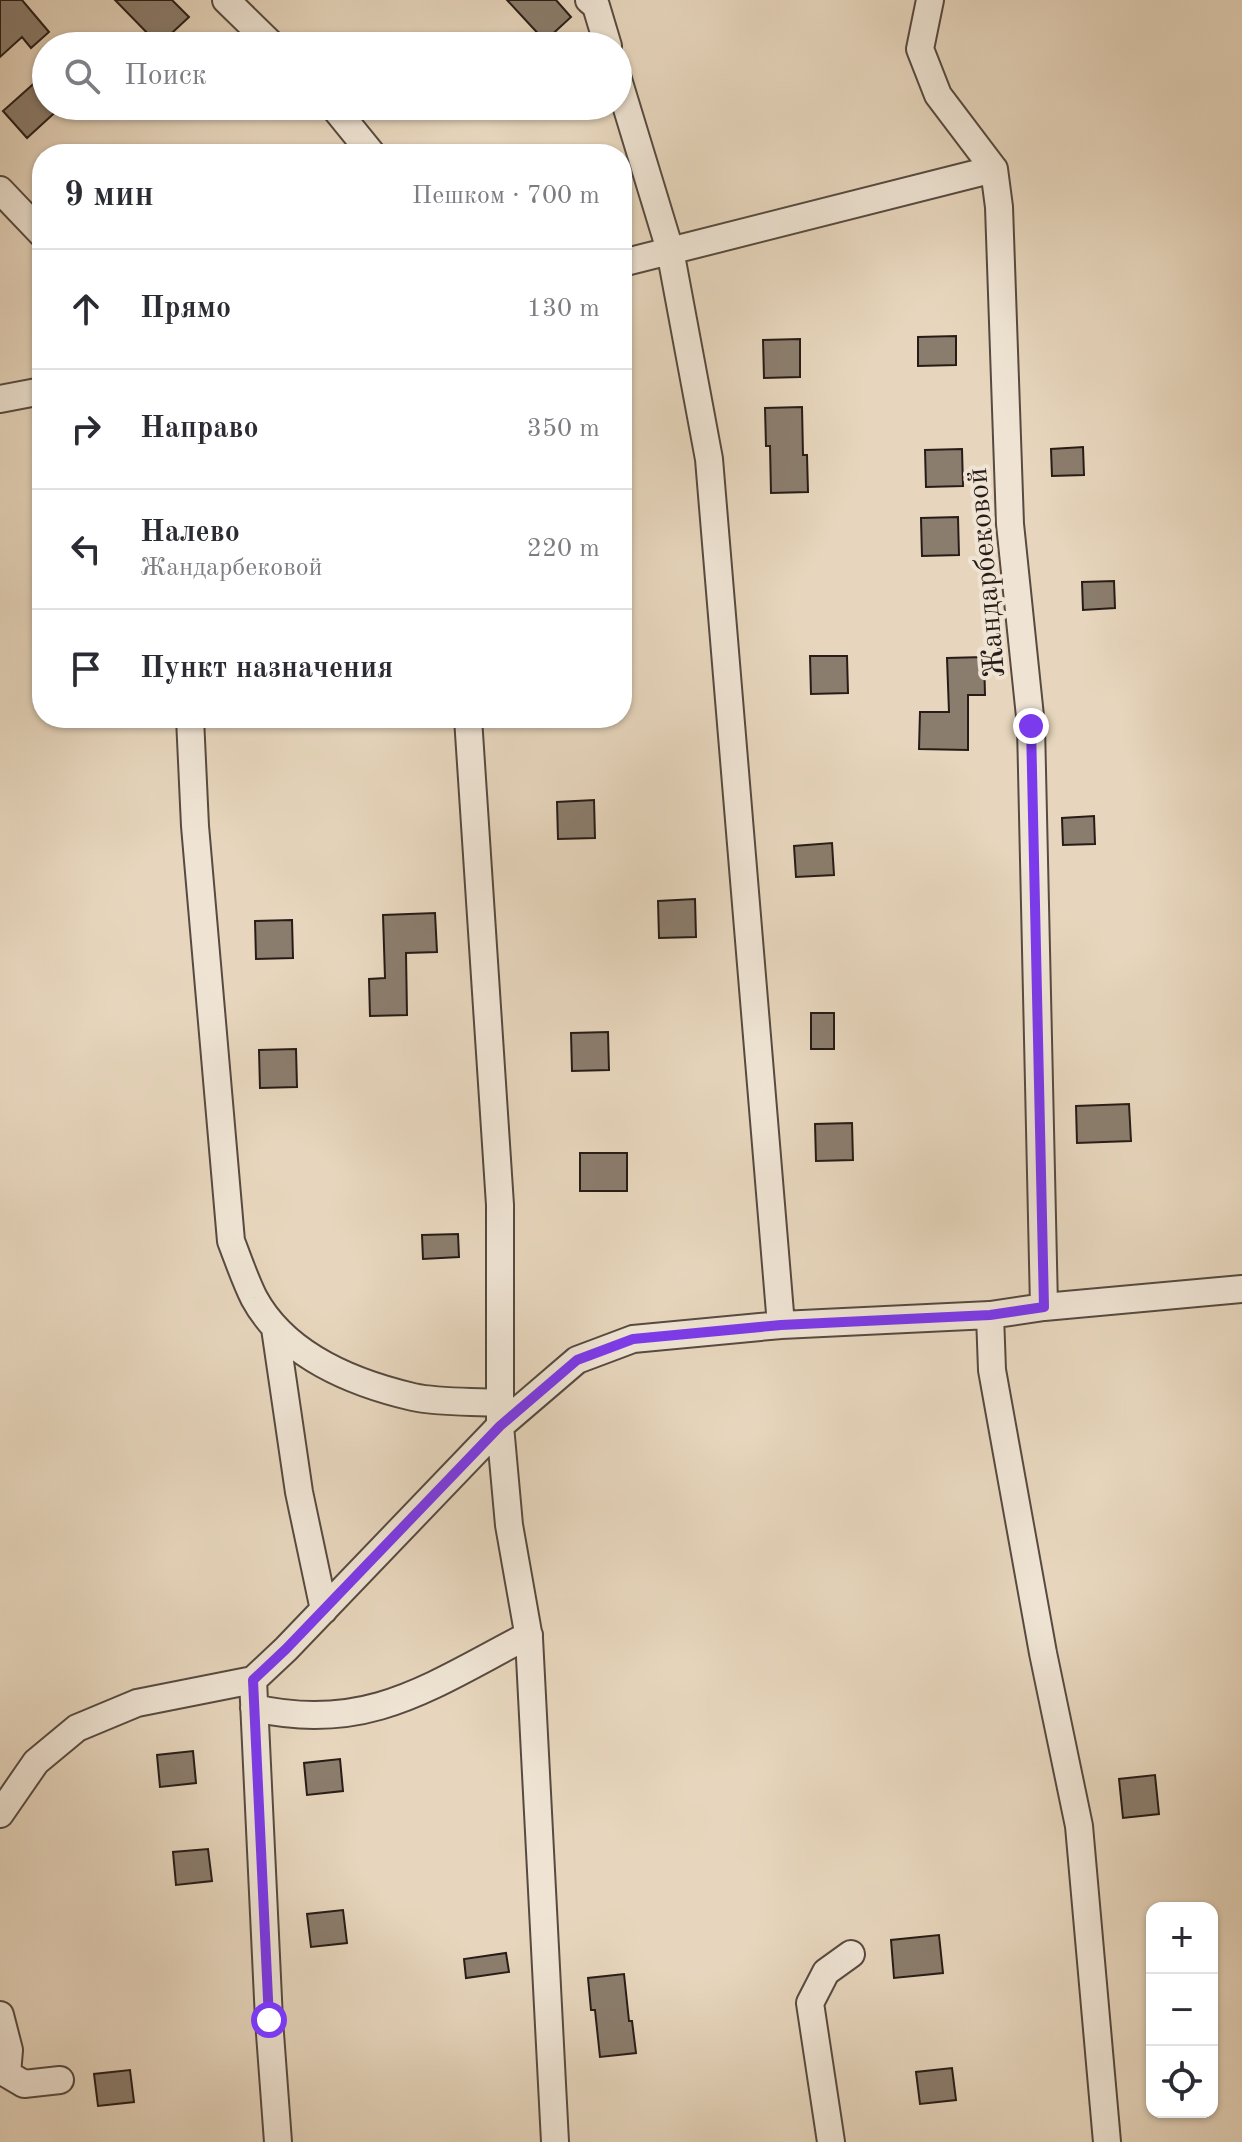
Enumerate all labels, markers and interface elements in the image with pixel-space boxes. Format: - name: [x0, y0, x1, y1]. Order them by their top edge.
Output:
- search box: [32, 32, 632, 120]
- icon: search: [60, 54, 104, 98]
- text: Поиск: [124, 61, 207, 91]
- text: 9 мин: [64, 179, 154, 213]
- text: Пешком · 700 m: [412, 183, 600, 209]
- icon: ahead: [64, 287, 108, 331]
- text: Прямо: [140, 294, 231, 324]
- text: 130 m: [527, 296, 600, 322]
- icon: right: [64, 407, 108, 451]
- text: Направо: [140, 414, 259, 444]
- text: 350 m: [527, 416, 600, 442]
- street label: Жандарбековой: [963, 467, 1011, 679]
- text: Налево: [140, 518, 240, 548]
- icon: left: [64, 527, 108, 571]
- text: 220 m: [527, 536, 600, 562]
- text: Жандарбековой: [140, 555, 323, 581]
- icon: arrive: [64, 647, 108, 691]
- text: Пункт назначения: [140, 654, 393, 684]
- route end: [1013, 708, 1049, 744]
- map controls: [1146, 1902, 1218, 2118]
- button: +: [1146, 1902, 1218, 1974]
- button: −: [1146, 1974, 1218, 2046]
- route start: [251, 2002, 287, 2038]
- button: locate: [1146, 2046, 1218, 2118]

